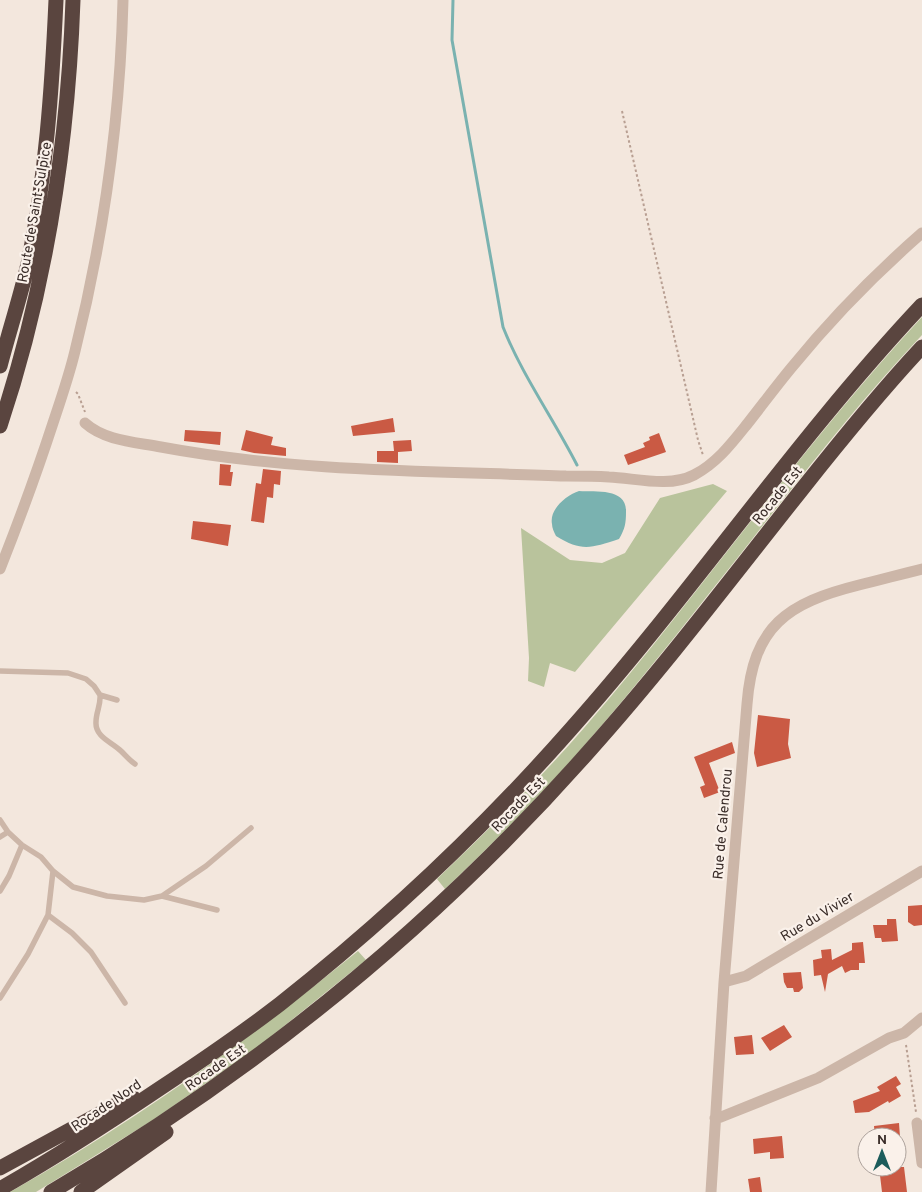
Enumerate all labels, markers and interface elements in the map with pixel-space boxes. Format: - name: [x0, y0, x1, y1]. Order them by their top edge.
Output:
- street label: Route de Saint-Sulpice: [15, 141, 56, 284]
- street label: Rocade Est: [750, 463, 807, 528]
- street label: Rue de Calendrou: [710, 768, 737, 880]
- street label: Rocade Est: [489, 774, 550, 836]
- street label: Rue du Vivier: [778, 888, 858, 946]
- street label: Rocade Est: [182, 1041, 249, 1095]
- street label: Rocade Nord: [69, 1077, 145, 1136]
- north arrow: [857, 1127, 907, 1177]
- text: N: [877, 1132, 887, 1149]

